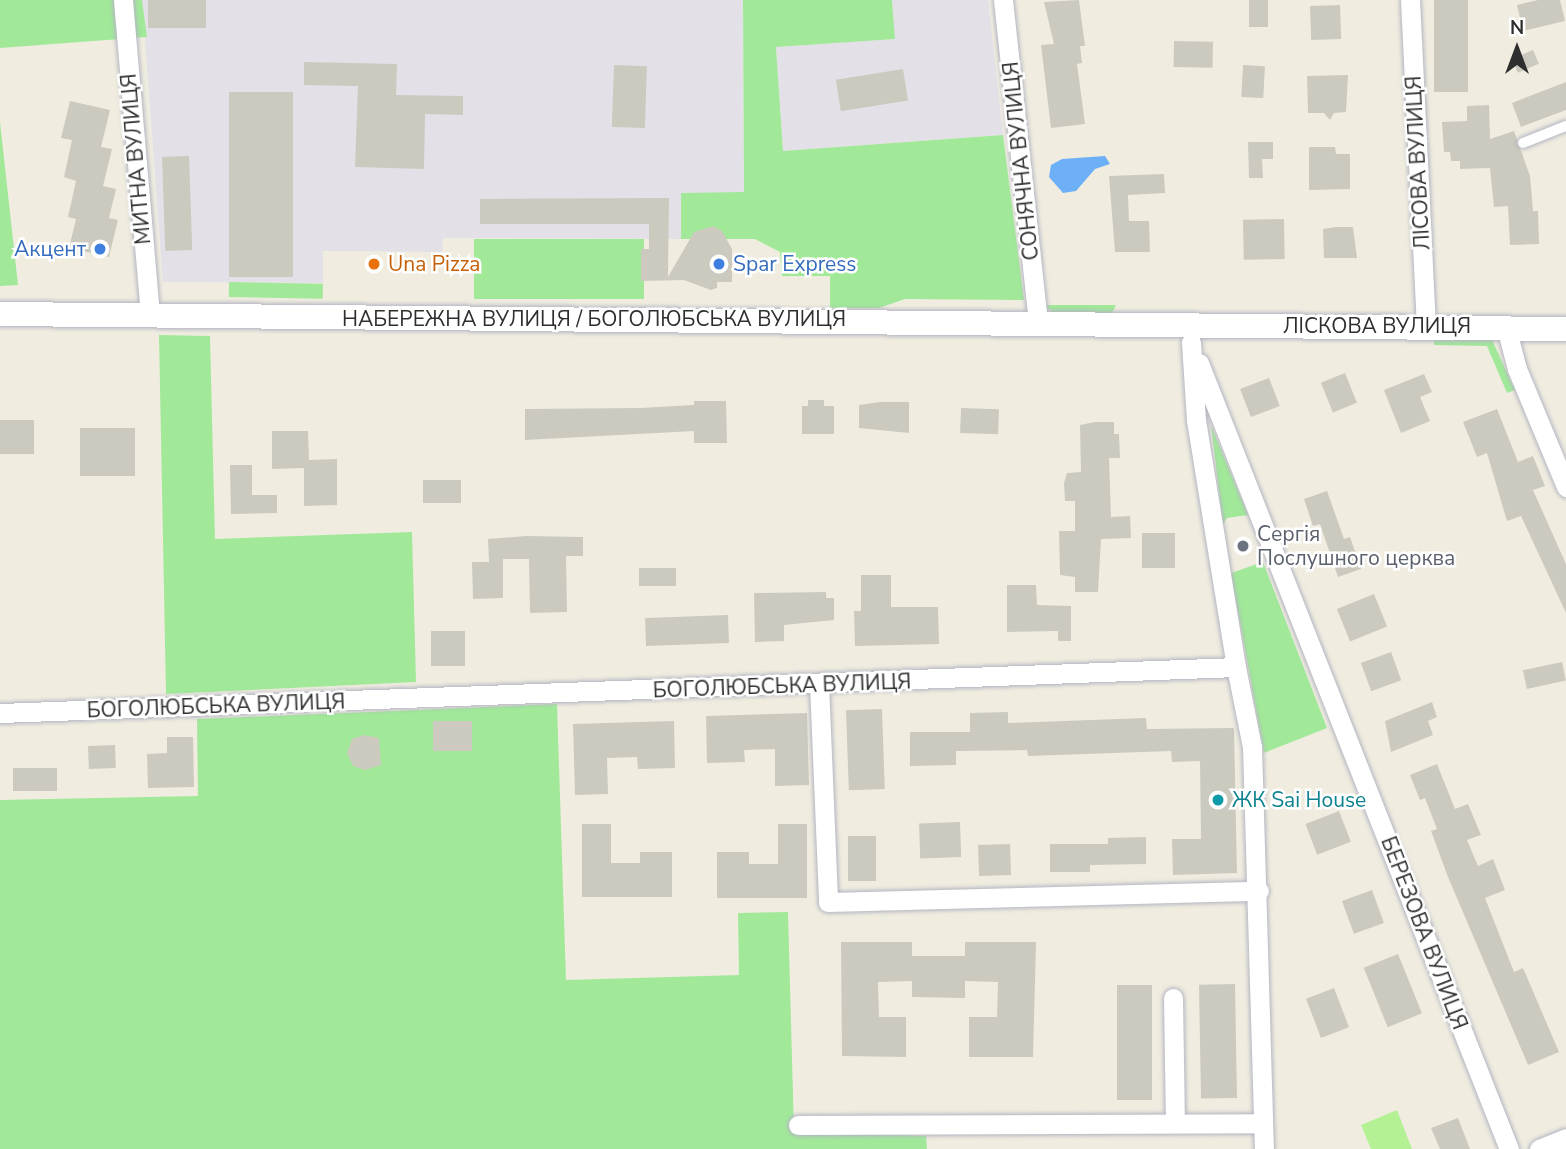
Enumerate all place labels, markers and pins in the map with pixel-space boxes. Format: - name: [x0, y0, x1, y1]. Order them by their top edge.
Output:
- place label: Акцент: [14, 236, 86, 262]
- marker: Акцент: [92, 241, 108, 257]
- place label: Una Pizza: [388, 251, 480, 277]
- place label: Spar Express: [733, 251, 856, 277]
- marker: Una Pizza: [366, 256, 382, 272]
- marker: Spar Express: [711, 256, 727, 272]
- place label: Сергія Послушного церква: [1257, 521, 1455, 571]
- marker: Сергія Послушного церква: [1235, 538, 1251, 554]
- place label: ЖК Sai House: [1232, 787, 1366, 813]
- marker: ЖК Sai House: [1210, 792, 1226, 808]

